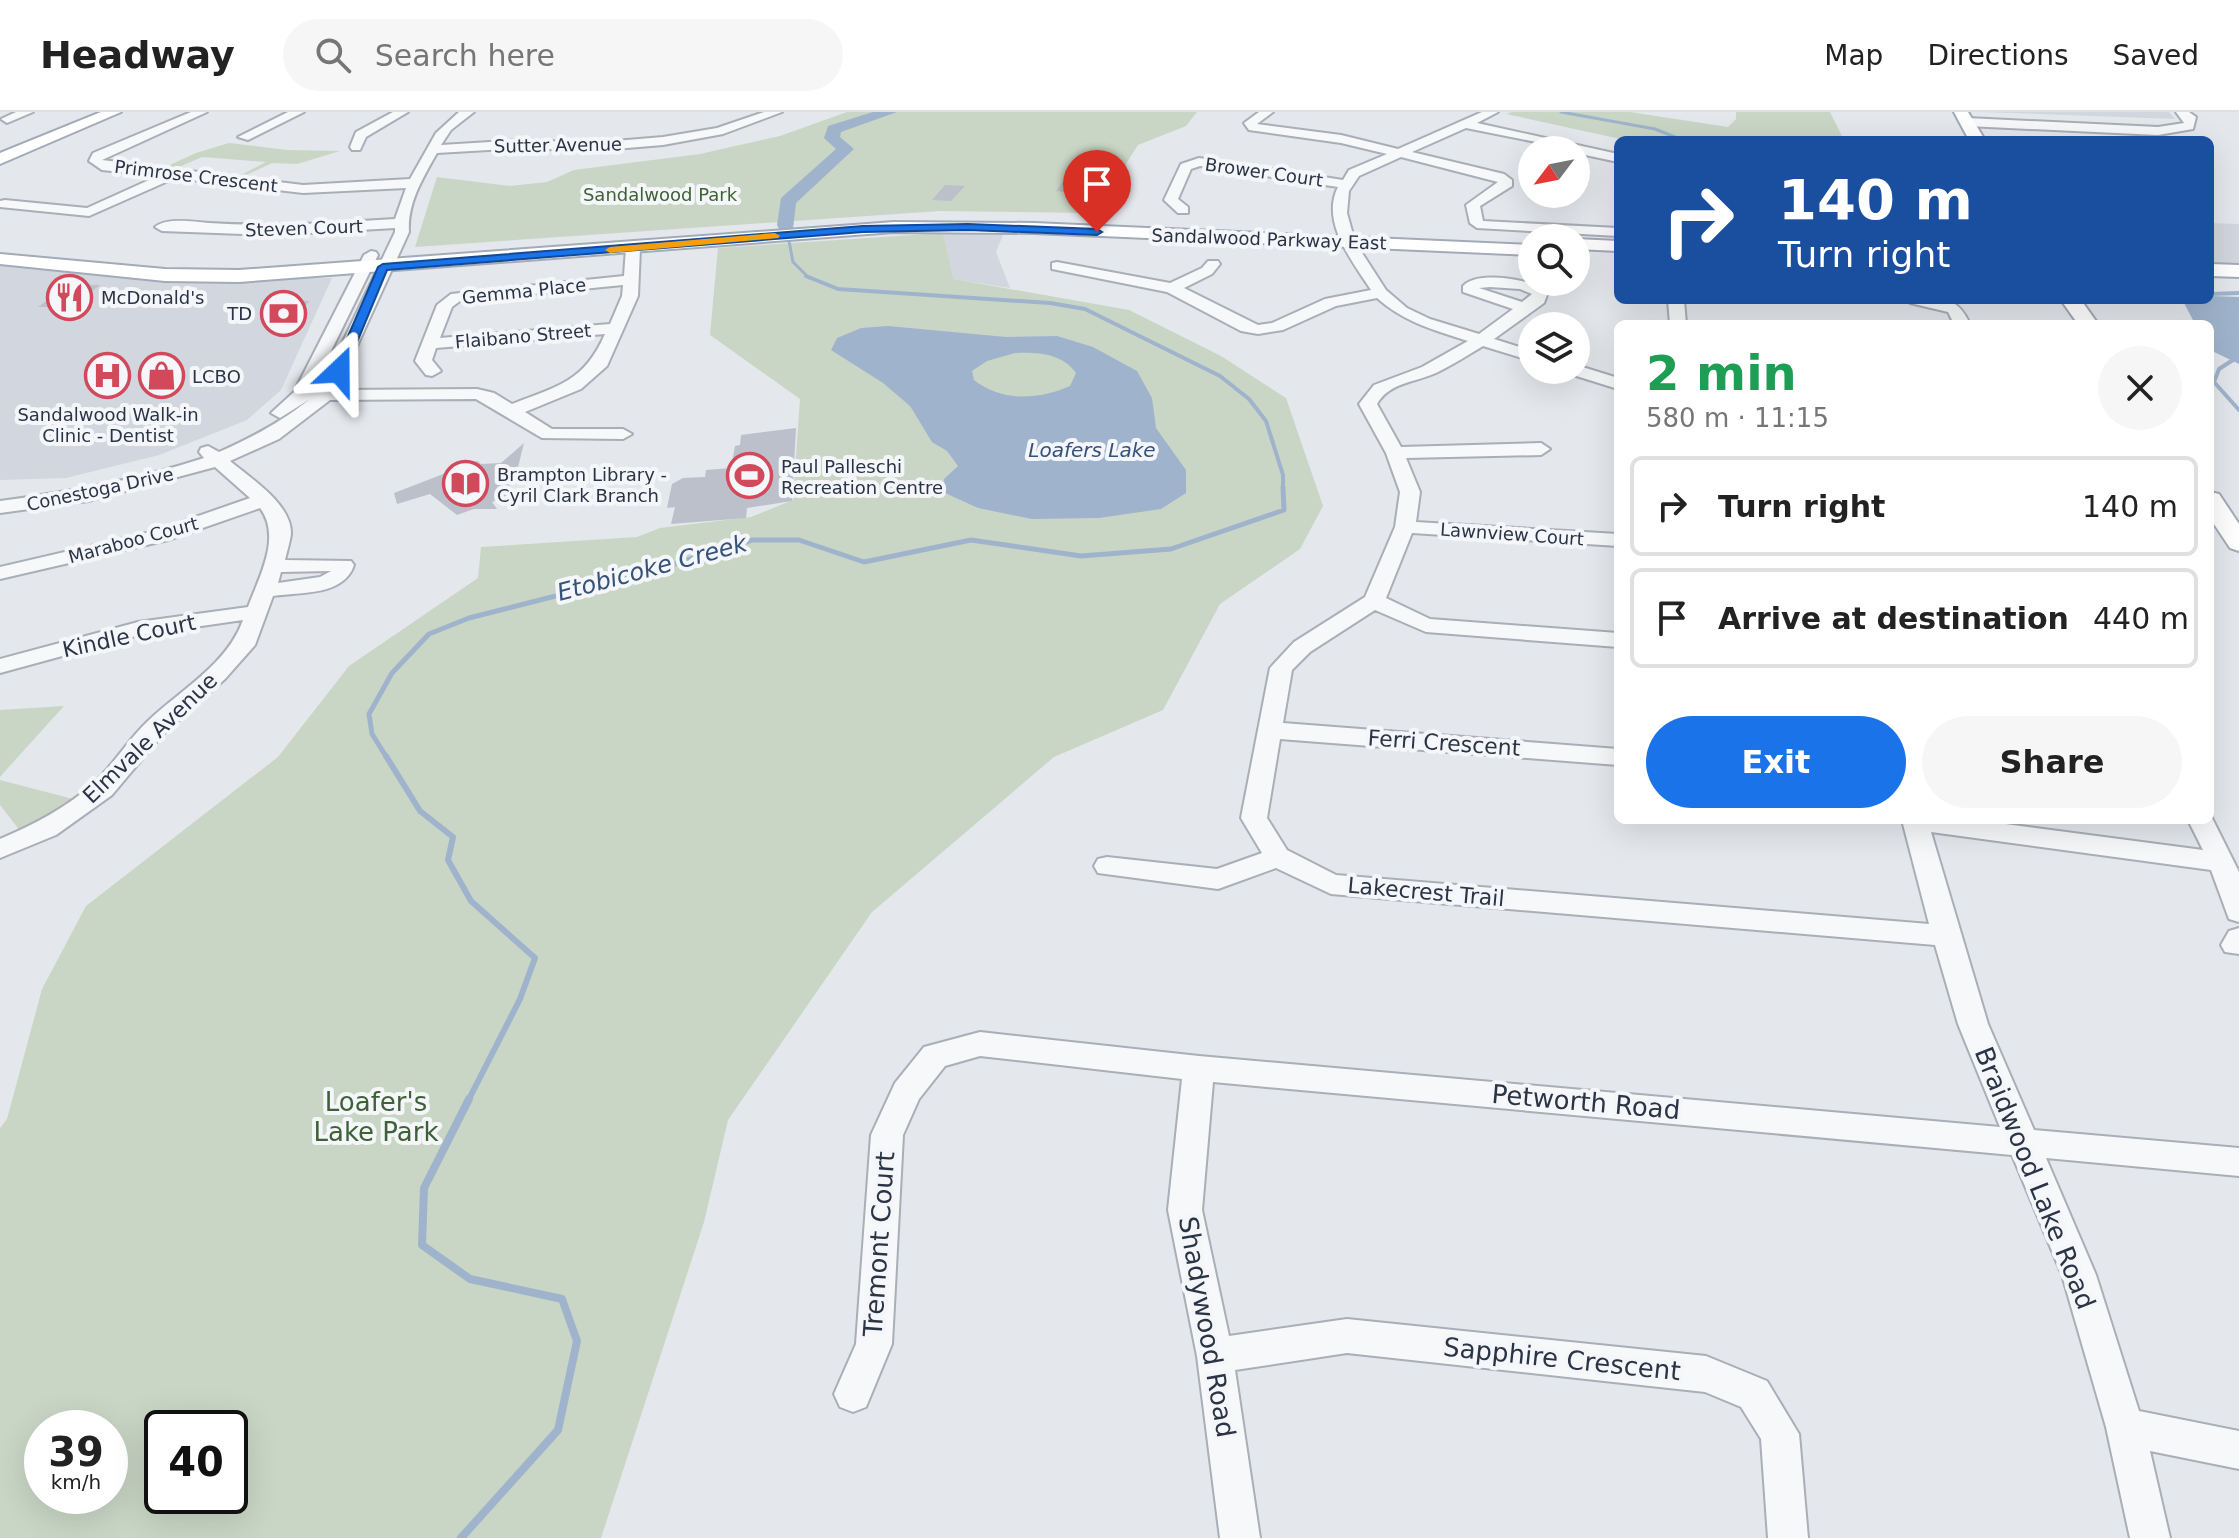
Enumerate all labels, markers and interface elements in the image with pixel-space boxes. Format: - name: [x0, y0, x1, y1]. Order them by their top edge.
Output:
- search box: [283, 19, 843, 91]
- text: Headway: [40, 33, 235, 77]
- icon: search: [311, 33, 355, 77]
- text: Search here: [375, 38, 555, 73]
- text: Map: [1824, 39, 1883, 72]
- text: Directions: [1927, 39, 2068, 72]
- text: Saved: [2112, 39, 2199, 72]
- street label: Sutter Avenue: [494, 133, 622, 157]
- north arrow: [1518, 136, 1590, 208]
- map controls: [1518, 136, 1590, 384]
- pin: [1063, 150, 1131, 232]
- street label: Brower Court: [1204, 153, 1324, 191]
- street label: Primrose Crescent: [113, 156, 279, 196]
- icon: arrive: [1075, 162, 1119, 206]
- text: 140 m: [1778, 167, 1973, 232]
- icon: right: [1646, 168, 1750, 272]
- park label: Sandalwood Park: [583, 184, 738, 205]
- street label: Steven Court: [245, 215, 363, 241]
- street label: Sandalwood Parkway East: [1151, 224, 1387, 254]
- button: search: [1518, 224, 1590, 296]
- text: Turn right: [1778, 234, 1950, 275]
- restaurant icon: McDonald's: [46, 273, 94, 321]
- street label: Gemma Place: [461, 274, 587, 308]
- place label: McDonald's: [101, 287, 205, 308]
- bank icon: TD: [259, 289, 307, 337]
- place label: TD: [226, 303, 252, 324]
- button: layers: [1518, 312, 1590, 384]
- street label: Flaibano Street: [454, 320, 592, 352]
- position arrow: [297, 329, 381, 413]
- text: 2 min: [1646, 345, 1797, 401]
- button: close: [2098, 346, 2182, 430]
- hospital icon: Sandalwood Walk-in Clinic - Dentist: [84, 352, 132, 400]
- shop icon: LCBO: [137, 352, 185, 400]
- place label: LCBO: [192, 366, 241, 387]
- text: 580 m · 11:15: [1646, 403, 1829, 433]
- place label: Sandalwood Walk-in Clinic - Dentist: [17, 404, 199, 446]
- water label: Loafers Lake: [1028, 438, 1156, 462]
- sports icon: Paul Palleschi Recreation Centre: [726, 452, 774, 500]
- place label: Paul Palleschi Recreation Centre: [781, 456, 943, 498]
- library icon: Brampton Library - Cyril Clark Branch: [442, 460, 490, 508]
- street label: Conestoga Drive: [25, 463, 175, 515]
- place label: Brampton Library - Cyril Clark Branch: [497, 464, 667, 506]
- icon: right: [1650, 484, 1694, 528]
- text: Turn right: [1718, 489, 1885, 524]
- text: 140 m: [2082, 489, 2178, 524]
- street label: Maraboo Court: [66, 513, 200, 567]
- street label: Lawnview Court: [1440, 519, 1584, 549]
- water label: Etobicoke Creek: [554, 529, 751, 607]
- icon: arrive: [1650, 596, 1694, 640]
- text: Arrive at destination: [1718, 601, 2069, 636]
- text: 440 m: [2093, 601, 2189, 636]
- street label: Kindle Court: [60, 610, 198, 662]
- street label: Elmvale Avenue: [78, 668, 222, 808]
- button: Exit: [1646, 716, 1906, 808]
- button: Share: [1922, 716, 2182, 808]
- street label: Ferri Crescent: [1367, 725, 1522, 761]
- street label: Lakecrest Trail: [1346, 873, 1506, 911]
- street label: Braidwood Lake Road: [1969, 1043, 2101, 1313]
- street label: Petworth Road: [1491, 1079, 1681, 1125]
- park label: Loafer's Lake Park: [314, 1087, 439, 1147]
- street label: Tremont Court: [857, 1150, 900, 1339]
- street label: Shadywood Road: [1173, 1214, 1241, 1440]
- street label: Sapphire Crescent: [1442, 1332, 1682, 1386]
- speed limit sign: 40: [144, 1410, 248, 1514]
- text: 39: [48, 1429, 104, 1475]
- text: km/h: [51, 1470, 101, 1494]

